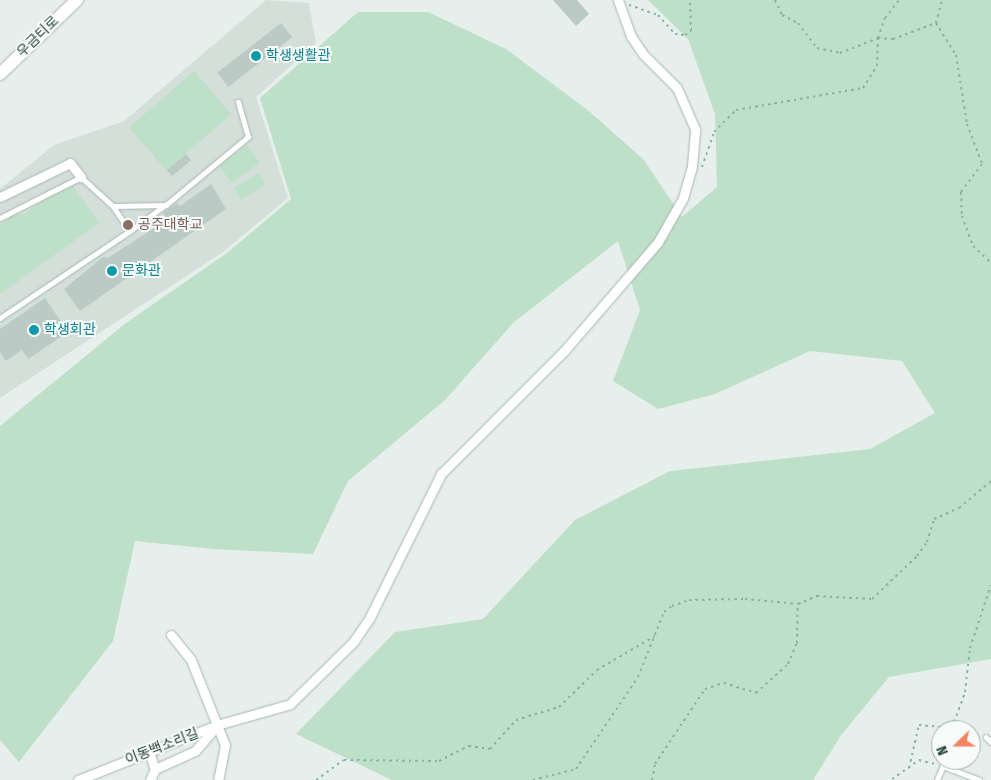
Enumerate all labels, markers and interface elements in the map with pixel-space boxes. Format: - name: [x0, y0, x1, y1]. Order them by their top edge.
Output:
- street label: 우금티로: [14, 13, 62, 61]
- place label: 학생생활관: [266, 48, 330, 64]
- marker: 학생생활관: [250, 50, 262, 62]
- place label: 공주대학교: [138, 217, 202, 233]
- marker: 공주대학교: [122, 219, 134, 231]
- place label: 문화관: [122, 263, 161, 279]
- marker: 문화관: [106, 265, 118, 277]
- place label: 학생회관: [44, 322, 96, 338]
- marker: 학생회관: [28, 324, 40, 336]
- north arrow: [931, 720, 981, 770]
- street label: 이동백소리길: [123, 725, 201, 769]
- text: N: [933, 743, 952, 758]

